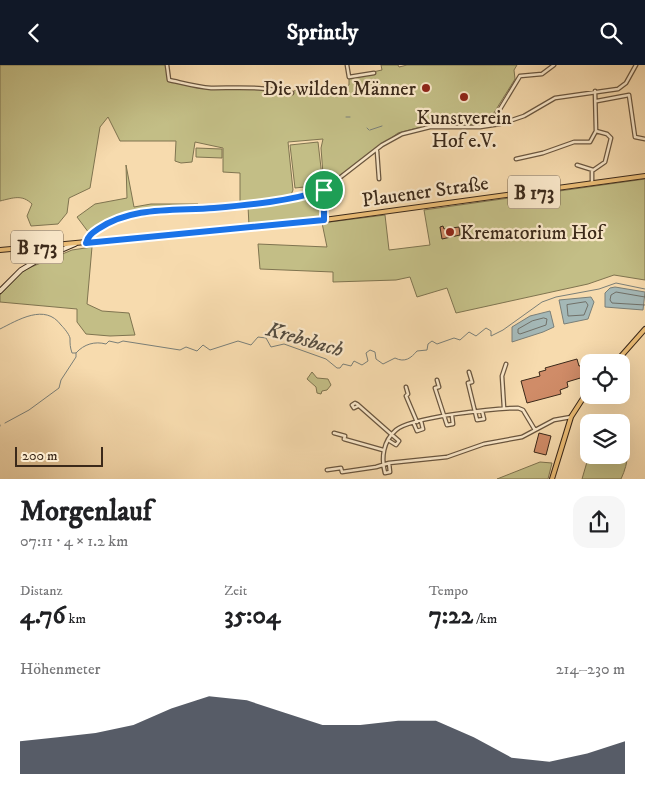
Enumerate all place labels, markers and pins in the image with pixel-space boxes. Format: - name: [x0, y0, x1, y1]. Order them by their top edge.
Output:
- place label: Die wilden Männer: [263, 77, 417, 102]
- marker: Die wilden Männer: [420, 82, 432, 94]
- marker: Kunstverein Hof e.V.: [458, 91, 470, 103]
- place label: Kunstverein Hof e.V.: [416, 106, 512, 154]
- pin: [303, 169, 345, 211]
- place label: Krematorium Hof: [460, 221, 607, 246]
- marker: Krematorium Hof: [444, 226, 456, 238]

